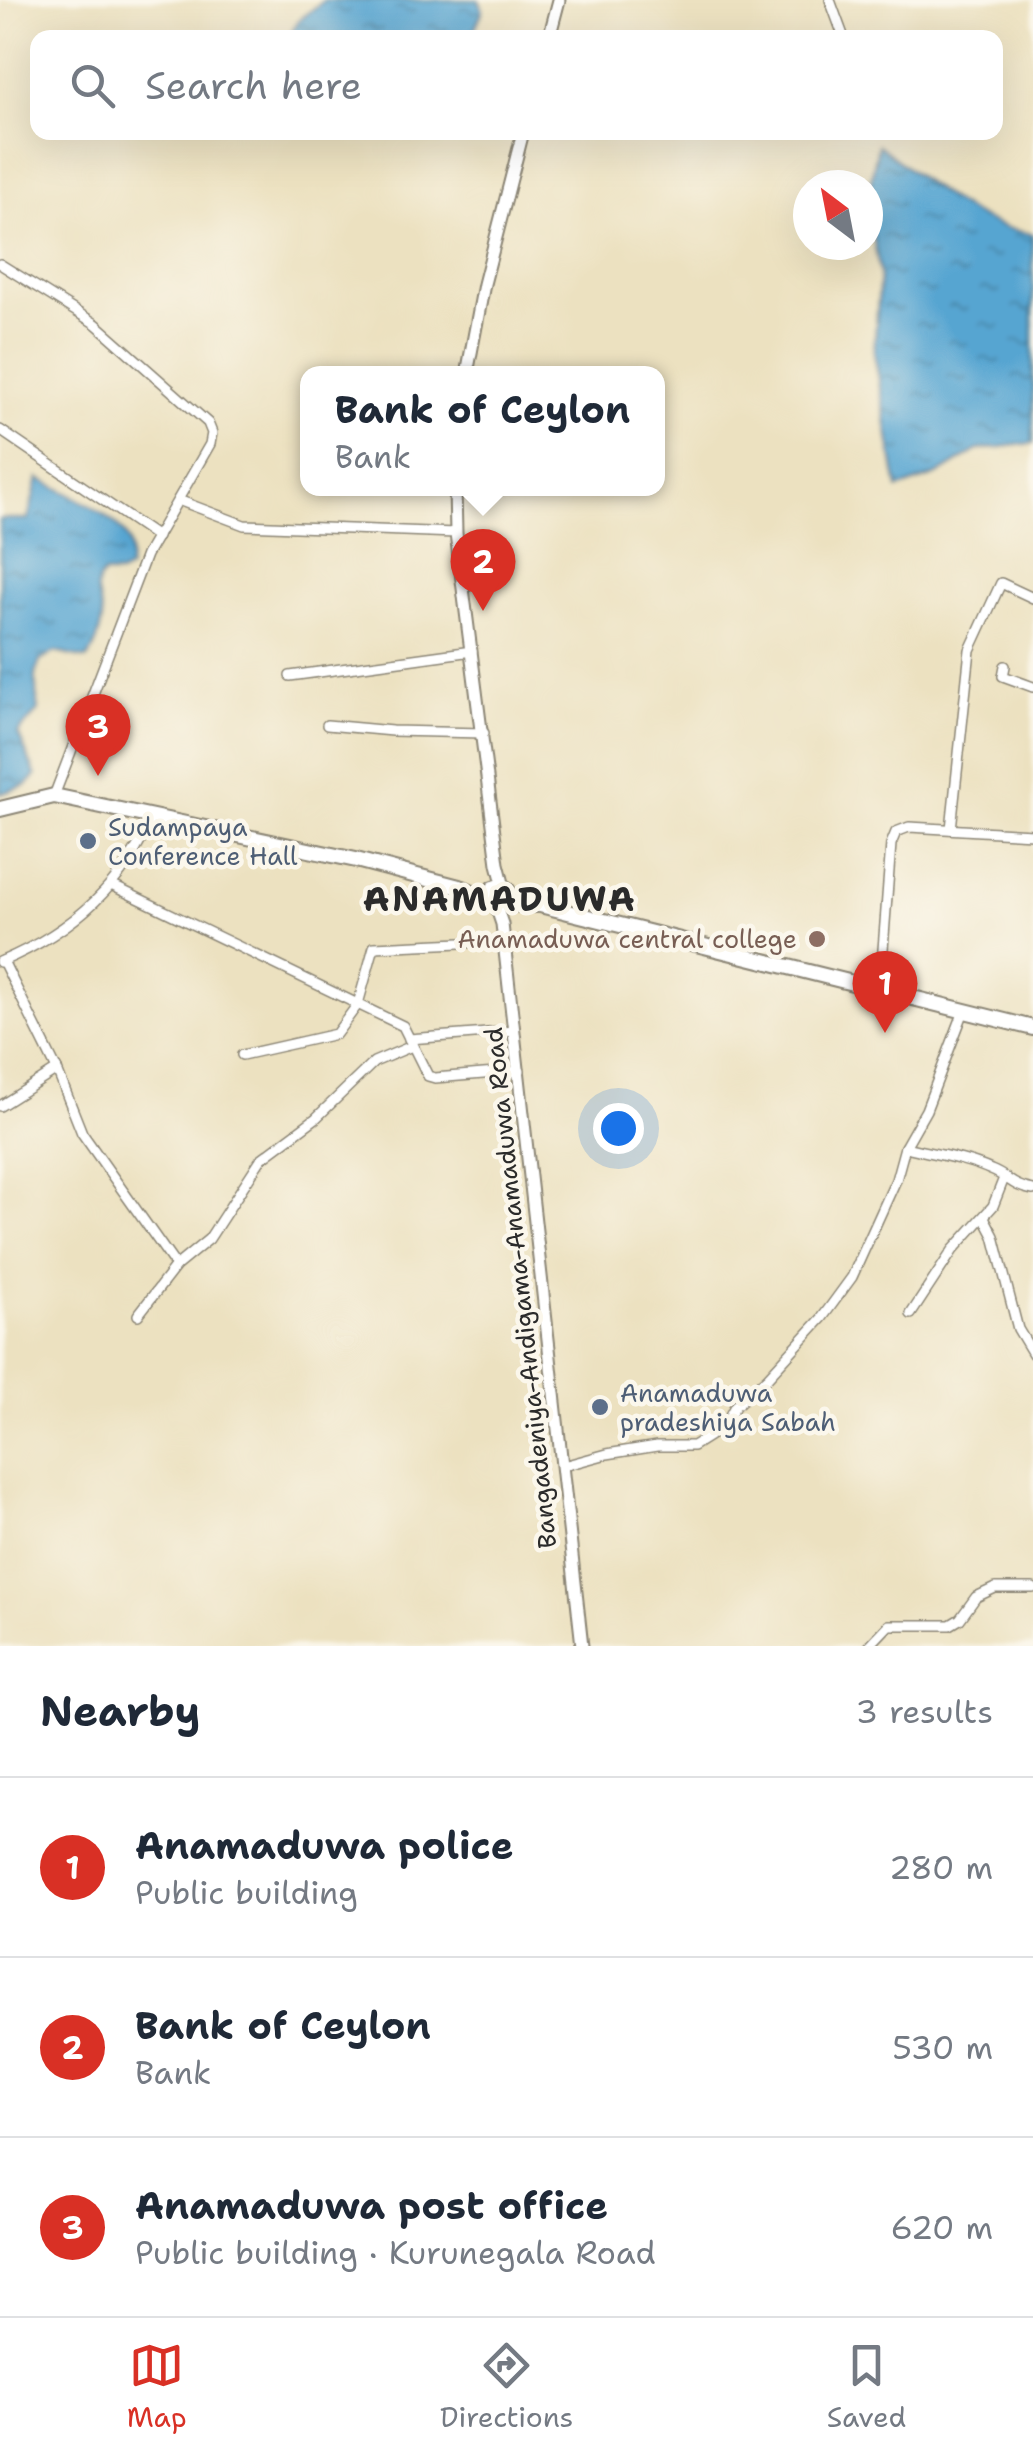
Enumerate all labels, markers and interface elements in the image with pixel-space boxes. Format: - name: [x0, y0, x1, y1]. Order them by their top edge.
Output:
- search box: [30, 30, 1003, 140]
- icon: search: [65, 58, 120, 113]
- text: Search here: [145, 60, 362, 111]
- north arrow: [793, 170, 883, 260]
- popup: [300, 366, 665, 496]
- text: Bank of Ceylon: [335, 384, 630, 435]
- text: Bank: [335, 435, 411, 478]
- pin: 2: [450, 528, 516, 611]
- pin: 3: [66, 694, 130, 776]
- place label: Sudampaya Conference Hall: [108, 810, 298, 873]
- marker: Sudampaya Conference Hall: [77, 830, 99, 852]
- district label: ANAMADUWA: [363, 875, 637, 922]
- place label: Anamaduwa central college: [457, 922, 797, 956]
- marker: Anamaduwa central college: [806, 928, 828, 950]
- pin: 1: [852, 950, 918, 1033]
- street label: Bangadeniya-Andigama-Anamaduwa Road: [476, 1026, 564, 1550]
- your location: [593, 1103, 644, 1154]
- place label: Anamaduwa pradeshiya Sabah: [620, 1376, 836, 1439]
- marker: Anamaduwa pradeshiya Sabah: [589, 1396, 611, 1418]
- text: Nearby: [40, 1683, 200, 1739]
- text: 3 results: [856, 1690, 993, 1733]
- text: Anamaduwa police: [135, 1820, 513, 1871]
- text: 1: [65, 1846, 80, 1889]
- text: 280 m: [889, 1846, 993, 1889]
- text: Public building: [135, 1871, 358, 1914]
- text: Bank of Ceylon: [135, 2000, 431, 2051]
- text: 2: [61, 2026, 84, 2069]
- text: 530 m: [892, 2026, 993, 2069]
- text: Bank: [135, 2051, 211, 2094]
- text: Anamaduwa post office: [135, 2180, 608, 2231]
- text: 3: [61, 2206, 84, 2249]
- text: 620 m: [890, 2206, 993, 2249]
- text: Public building · Kurunegala Road: [135, 2231, 656, 2274]
- tab: Map: [127, 2338, 187, 2436]
- tab: Directions: [440, 2338, 573, 2436]
- tab: Saved: [827, 2338, 906, 2436]

